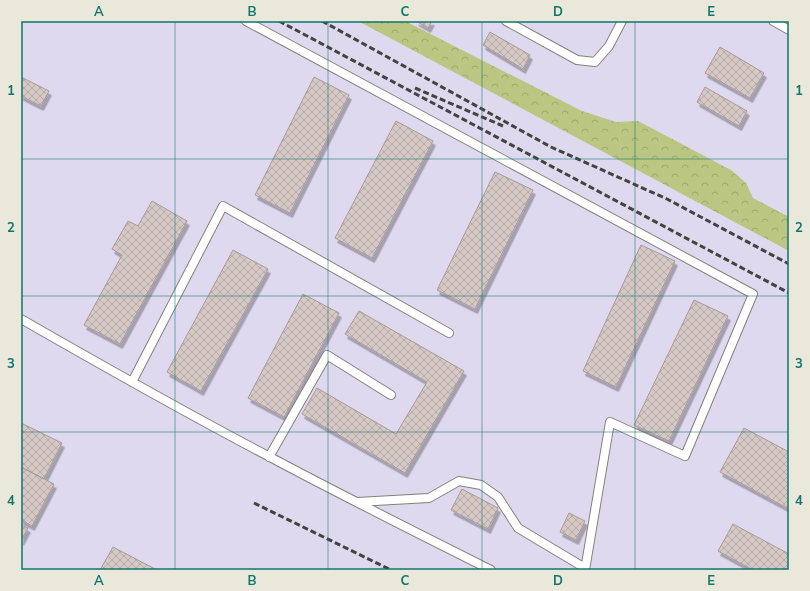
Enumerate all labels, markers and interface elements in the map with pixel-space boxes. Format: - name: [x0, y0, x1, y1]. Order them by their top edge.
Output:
- text: A: [94, 3, 104, 19]
- text: B: [248, 3, 257, 19]
- text: C: [401, 3, 410, 19]
- text: D: [553, 3, 563, 19]
- text: E: [707, 3, 715, 19]
- text: 1: [7, 82, 15, 98]
- text: 1: [795, 82, 803, 98]
- text: 2: [7, 219, 15, 235]
- text: 2: [795, 219, 803, 235]
- text: 3: [7, 355, 15, 371]
- text: 3: [795, 355, 803, 371]
- text: 4: [7, 492, 15, 508]
- text: 4: [795, 492, 803, 508]
- text: A: [94, 572, 104, 588]
- text: B: [248, 572, 257, 588]
- text: C: [401, 572, 410, 588]
- text: D: [553, 572, 563, 588]
- text: E: [707, 572, 715, 588]

